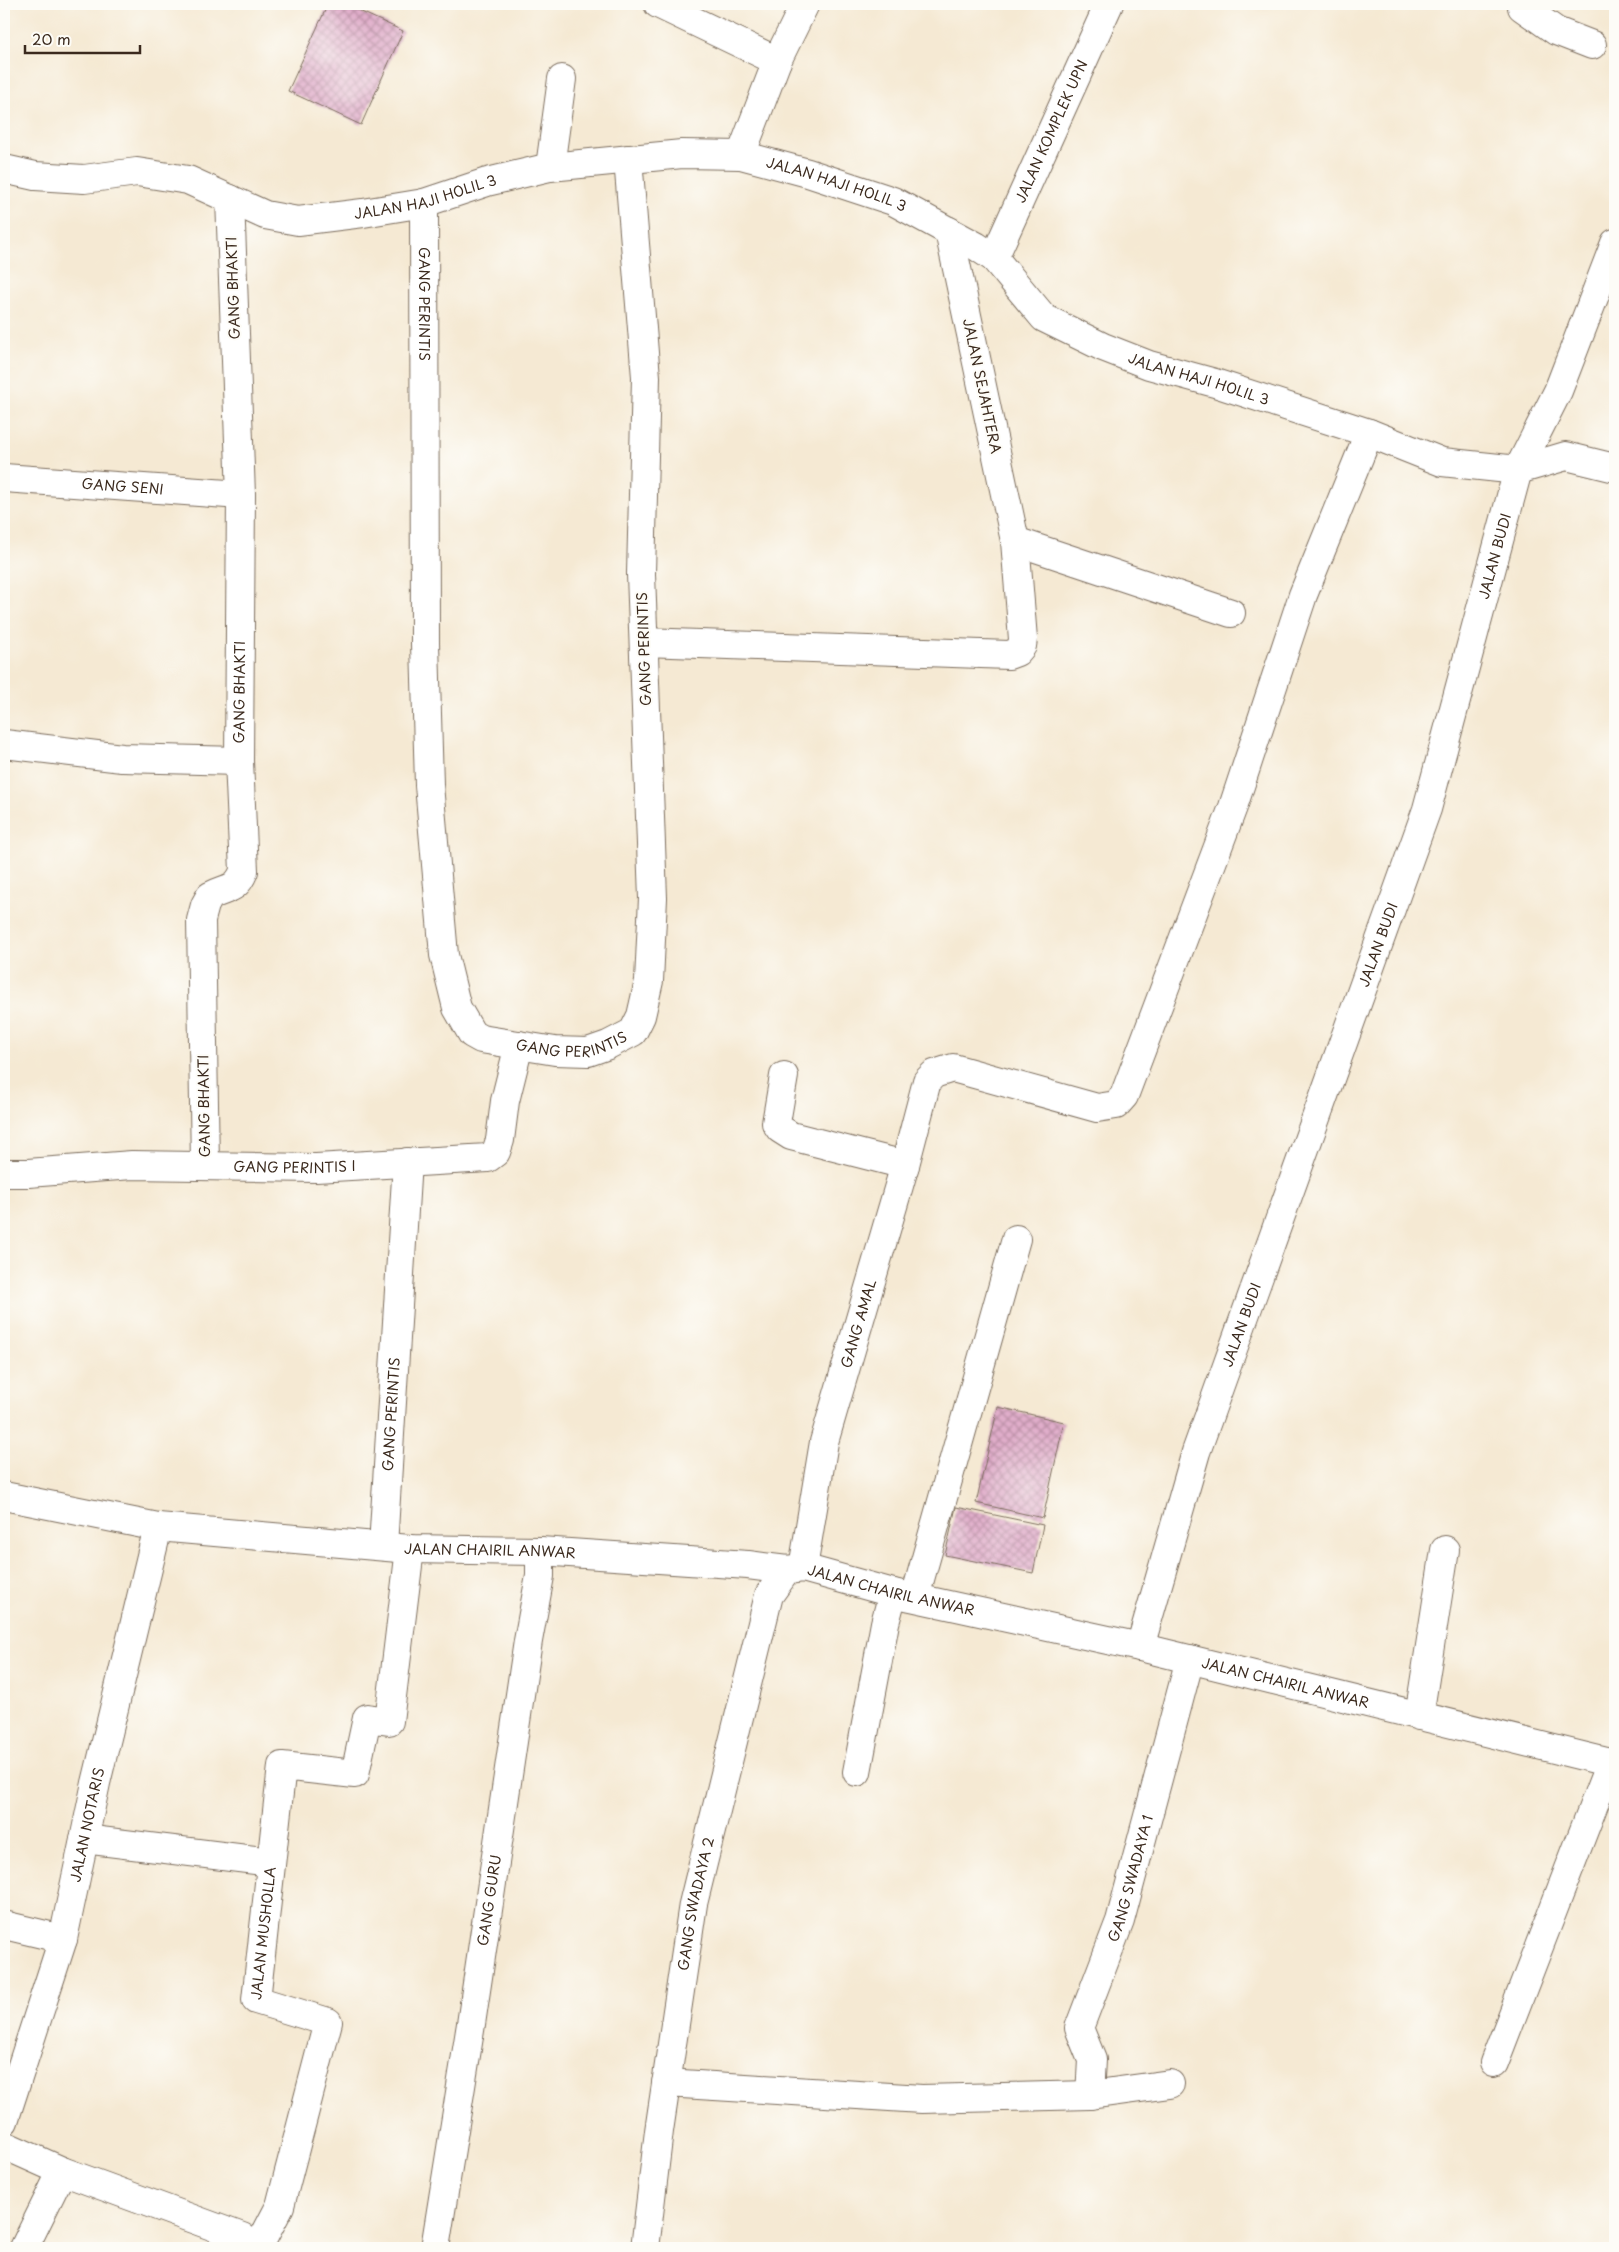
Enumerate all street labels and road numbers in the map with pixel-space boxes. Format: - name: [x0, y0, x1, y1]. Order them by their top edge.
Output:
- street label: JALAN KOMPLEK UPN: [1009, 56, 1092, 206]
- street label: JALAN HAJI HOLIL 3: [764, 151, 911, 217]
- street label: JALAN HAJI HOLIL 3: [353, 169, 499, 224]
- street label: GANG BHAKTI: [220, 236, 245, 340]
- street label: GANG PERINTIS: [414, 247, 435, 361]
- street label: JALAN SEJAHTERA: [958, 316, 1007, 456]
- street label: JALAN HAJI HOLIL 3: [1125, 347, 1272, 410]
- street label: GANG SENI: [81, 473, 165, 499]
- street label: JALAN BUDI: [1473, 511, 1516, 601]
- street label: GANG PERINTIS: [631, 592, 656, 706]
- street label: GANG BHAKTI: [228, 640, 250, 744]
- street label: JALAN BUDI: [1353, 899, 1403, 990]
- street label: GANG PERINTIS: [514, 1026, 631, 1062]
- street label: GANG BHAKTI: [192, 1054, 215, 1158]
- street label: GANG PERINTIS I: [233, 1155, 356, 1178]
- street label: GANG AMAL: [835, 1277, 881, 1370]
- street label: JALAN BUDI: [1216, 1280, 1266, 1370]
- street label: GANG PERINTIS: [377, 1357, 405, 1472]
- street label: JALAN CHAIRIL ANWAR: [403, 1538, 576, 1563]
- street label: JALAN CHAIRIL ANWAR: [805, 1559, 977, 1621]
- street label: JALAN CHAIRIL ANWAR: [1200, 1652, 1371, 1713]
- street label: JALAN NOTARIS: [64, 1765, 109, 1884]
- street label: GANG SWADAYA 1: [1102, 1813, 1158, 1945]
- street label: GANG SWADAYA 2: [672, 1835, 719, 1972]
- street label: GANG GURU: [472, 1853, 506, 1947]
- street label: JALAN MUSHOLLA: [245, 1865, 281, 2001]

